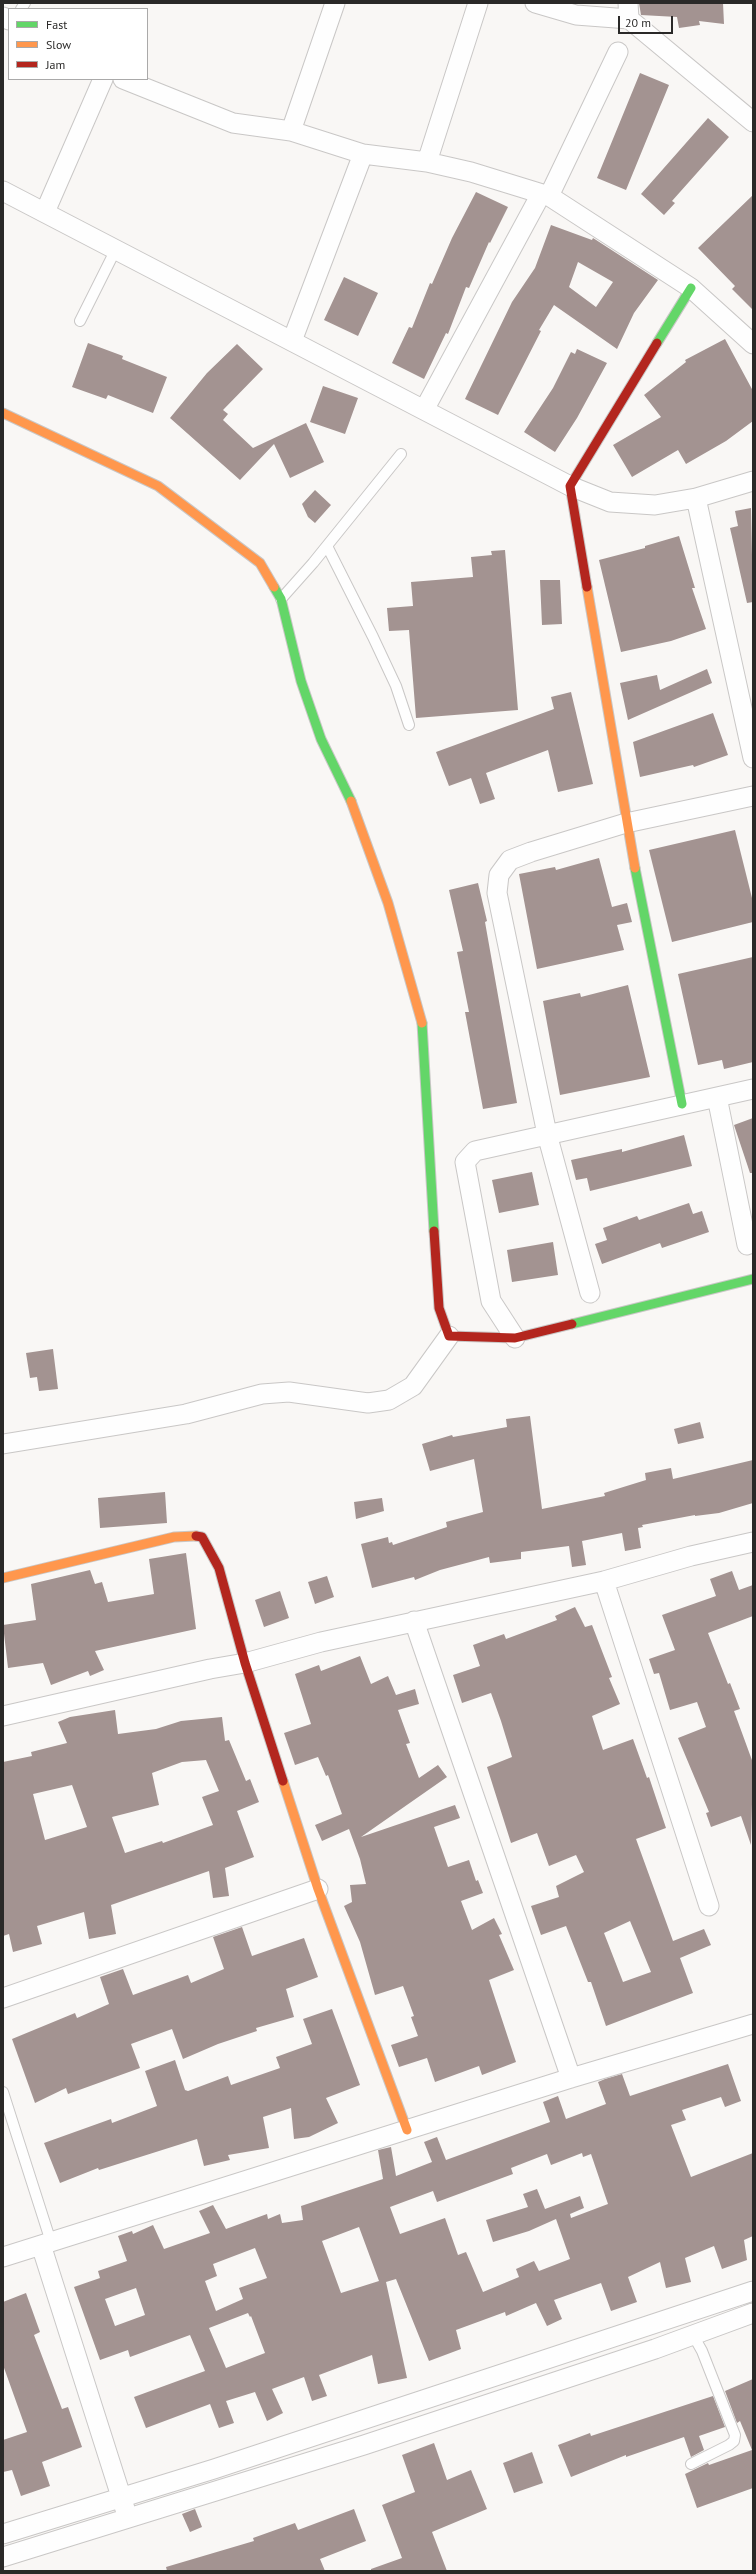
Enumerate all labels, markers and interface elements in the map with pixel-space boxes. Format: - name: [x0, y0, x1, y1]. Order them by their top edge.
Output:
- legend: [8, 8, 148, 80]
- scale bar: [620, 8, 675, 34]
- text: 20 m: [625, 15, 651, 30]
- text: Fast: [46, 17, 67, 32]
- text: Slow: [46, 37, 71, 52]
- text: Jam: [46, 57, 65, 72]

